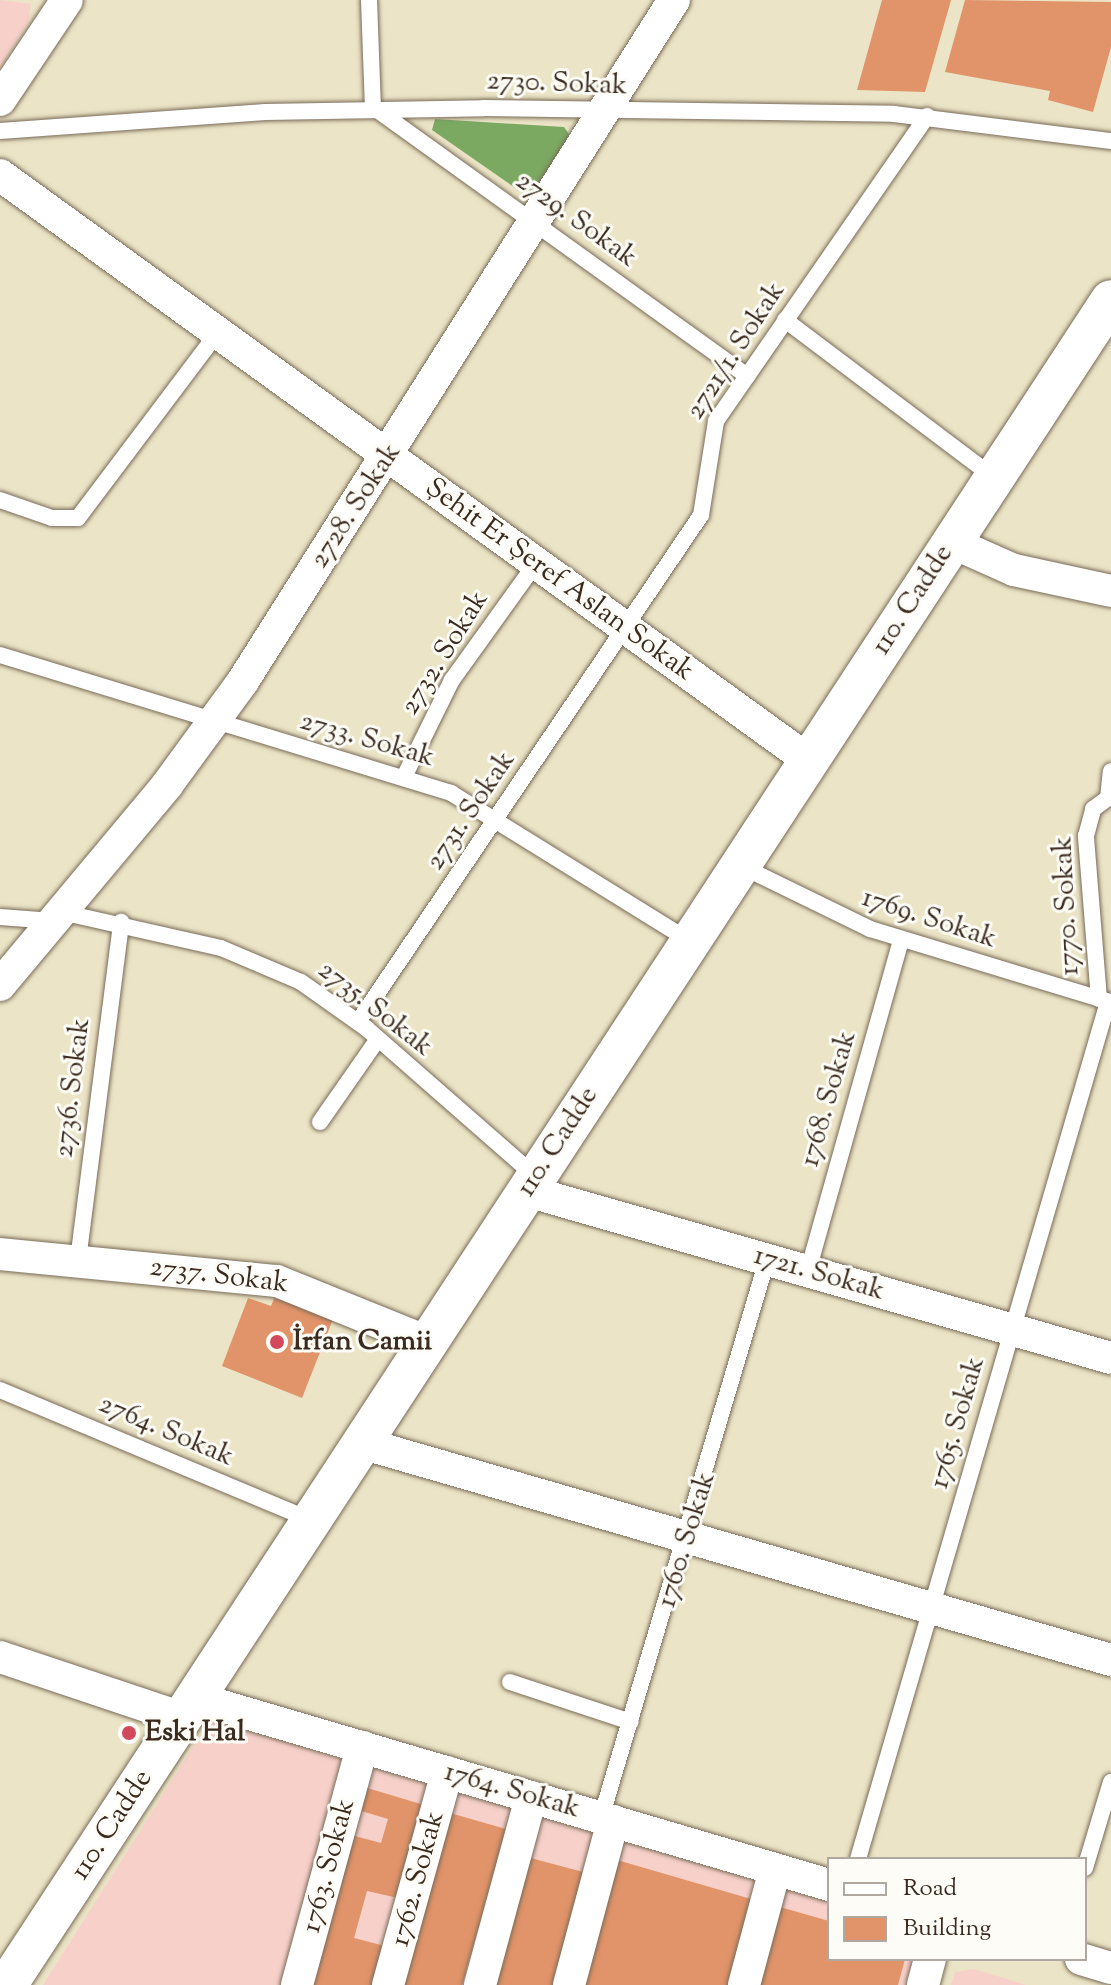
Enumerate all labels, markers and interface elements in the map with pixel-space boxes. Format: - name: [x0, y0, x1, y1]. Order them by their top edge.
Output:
- street label: 2730. Sokak: [486, 65, 628, 103]
- street label: 2729. Sokak: [509, 165, 643, 275]
- street label: 2721/1. Sokak: [679, 276, 793, 426]
- street label: 2728. Sokak: [303, 437, 409, 575]
- street label: Şehit Er Şeref Aslan Sokak: [418, 471, 700, 689]
- street label: 110. Cadde: [865, 539, 961, 661]
- street label: 2732. Sokak: [394, 585, 496, 721]
- street label: 2733. Sokak: [296, 705, 438, 775]
- street label: 2731. Sokak: [419, 745, 523, 877]
- street label: 1770. Sokak: [1047, 836, 1087, 976]
- street label: 1769. Sokak: [858, 881, 1000, 957]
- street label: 2735. Sokak: [311, 954, 439, 1064]
- street label: 2736. Sokak: [48, 1017, 98, 1159]
- street label: 1768. Sokak: [794, 1027, 864, 1171]
- street label: 110. Cadde: [510, 1081, 606, 1203]
- street label: 1721. Sokak: [750, 1239, 888, 1309]
- street label: 2737. Sokak: [148, 1251, 290, 1301]
- place label: İrfan Camii: [293, 1325, 432, 1359]
- marker: İrfan Camii: [268, 1333, 286, 1351]
- street label: 1765. Sokak: [923, 1353, 993, 1493]
- street label: 2764. Sokak: [94, 1388, 238, 1474]
- street label: 1760. Sokak: [650, 1468, 724, 1612]
- place label: Eski Hal: [145, 1716, 245, 1750]
- marker: Eski Hal: [120, 1724, 138, 1742]
- street label: 1764. Sokak: [440, 1756, 584, 1826]
- street label: 110. Cadde: [64, 1764, 160, 1886]
- street label: 1763. Sokak: [295, 1795, 363, 1937]
- street label: 1762. Sokak: [384, 1808, 452, 1950]
- legend: [827, 1857, 1087, 1961]
- text: Road: [903, 1872, 957, 1906]
- text: Building: [903, 1912, 991, 1946]

